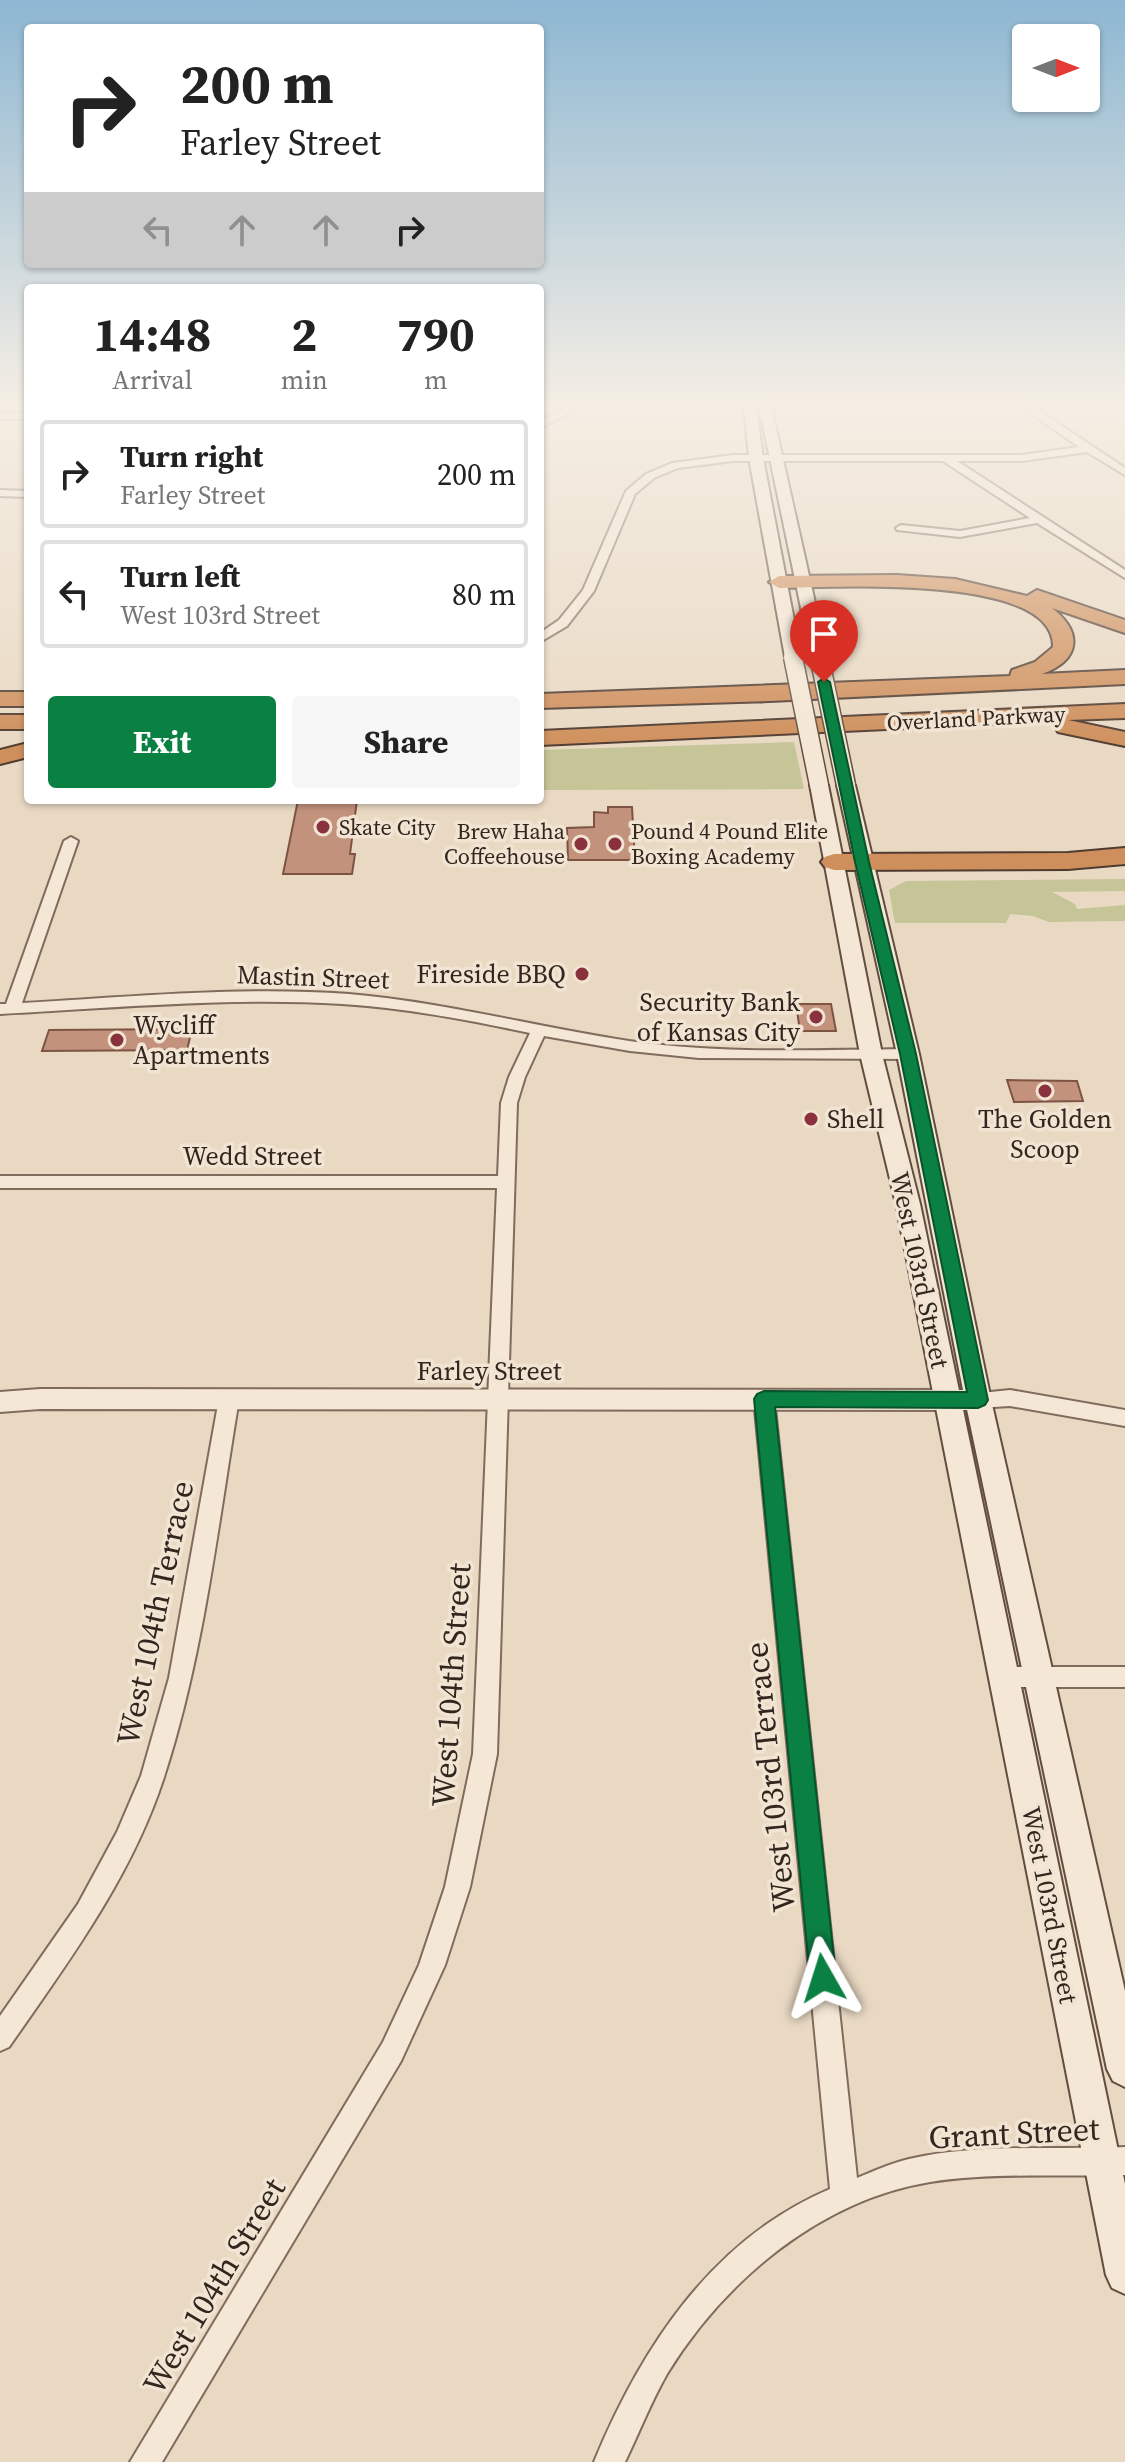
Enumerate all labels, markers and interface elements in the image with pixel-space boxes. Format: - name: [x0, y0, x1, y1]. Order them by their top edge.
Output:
- north arrow: [1012, 24, 1100, 112]
- map controls: [1012, 24, 1100, 112]
- text: 200 m: [180, 45, 334, 122]
- icon: right: [48, 56, 152, 160]
- text: Farley Street: [180, 118, 381, 167]
- icon: left: [136, 208, 180, 252]
- icon: ahead: [220, 208, 264, 252]
- icon: ahead: [304, 208, 348, 252]
- icon: right: [388, 208, 432, 252]
- text: 14:48: [93, 301, 212, 367]
- text: 2: [291, 301, 317, 367]
- text: 790: [397, 301, 475, 367]
- text: Arrival: [112, 362, 193, 398]
- text: min: [281, 362, 328, 398]
- text: m: [424, 362, 448, 398]
- text: Turn right: [120, 436, 263, 477]
- icon: right: [52, 452, 96, 496]
- text: 200 m: [437, 454, 516, 495]
- text: Farley Street: [120, 477, 265, 513]
- text: Turn left: [120, 556, 240, 597]
- icon: left: [52, 572, 96, 616]
- text: 80 m: [452, 574, 516, 615]
- text: West 103rd Street: [120, 597, 320, 633]
- pin: [790, 600, 858, 682]
- icon: arrive: [802, 612, 846, 656]
- button: Exit: [48, 696, 276, 788]
- button: Share: [292, 696, 520, 788]
- street label: Overland Parkway: [886, 698, 1067, 738]
- place label: Skate City: [339, 812, 436, 842]
- place label: Brew Haha Coffeehouse: [444, 816, 566, 871]
- place label: Pound 4 Pound Elite Boxing Academy: [631, 816, 828, 871]
- marker: Skate City: [314, 818, 332, 836]
- marker: Brew Haha Coffeehouse: [572, 835, 590, 853]
- marker: Pound 4 Pound Elite Boxing Academy: [606, 835, 624, 853]
- street label: Mastin Street: [236, 956, 390, 998]
- place label: Fireside BBQ: [416, 956, 566, 992]
- marker: Fireside BBQ: [573, 965, 591, 983]
- place label: Security Bank of Kansas City: [637, 984, 801, 1050]
- place label: Wycliff Apartments: [133, 1007, 270, 1073]
- marker: Security Bank of Kansas City: [807, 1008, 825, 1026]
- marker: Wycliff Apartments: [108, 1031, 126, 1049]
- marker: The Golden Scoop: [1036, 1082, 1054, 1100]
- place label: Shell: [827, 1101, 884, 1137]
- place label: The Golden Scoop: [978, 1101, 1112, 1167]
- marker: Shell: [802, 1110, 820, 1128]
- street label: Wedd Street: [182, 1138, 322, 1174]
- street label: West 103rd Street: [882, 1168, 959, 1372]
- street label: Farley Street: [416, 1353, 562, 1389]
- street label: West 104th Terrace: [105, 1477, 205, 1749]
- street label: West 104th Street: [421, 1561, 482, 1808]
- street label: West 103rd Terrace: [734, 1640, 806, 1914]
- street label: West 103rd Street: [1013, 1803, 1087, 2007]
- position arrow: [781, 1936, 865, 2020]
- street label: Grant Street: [927, 2107, 1101, 2159]
- street label: West 104th Street: [132, 2169, 296, 2402]

